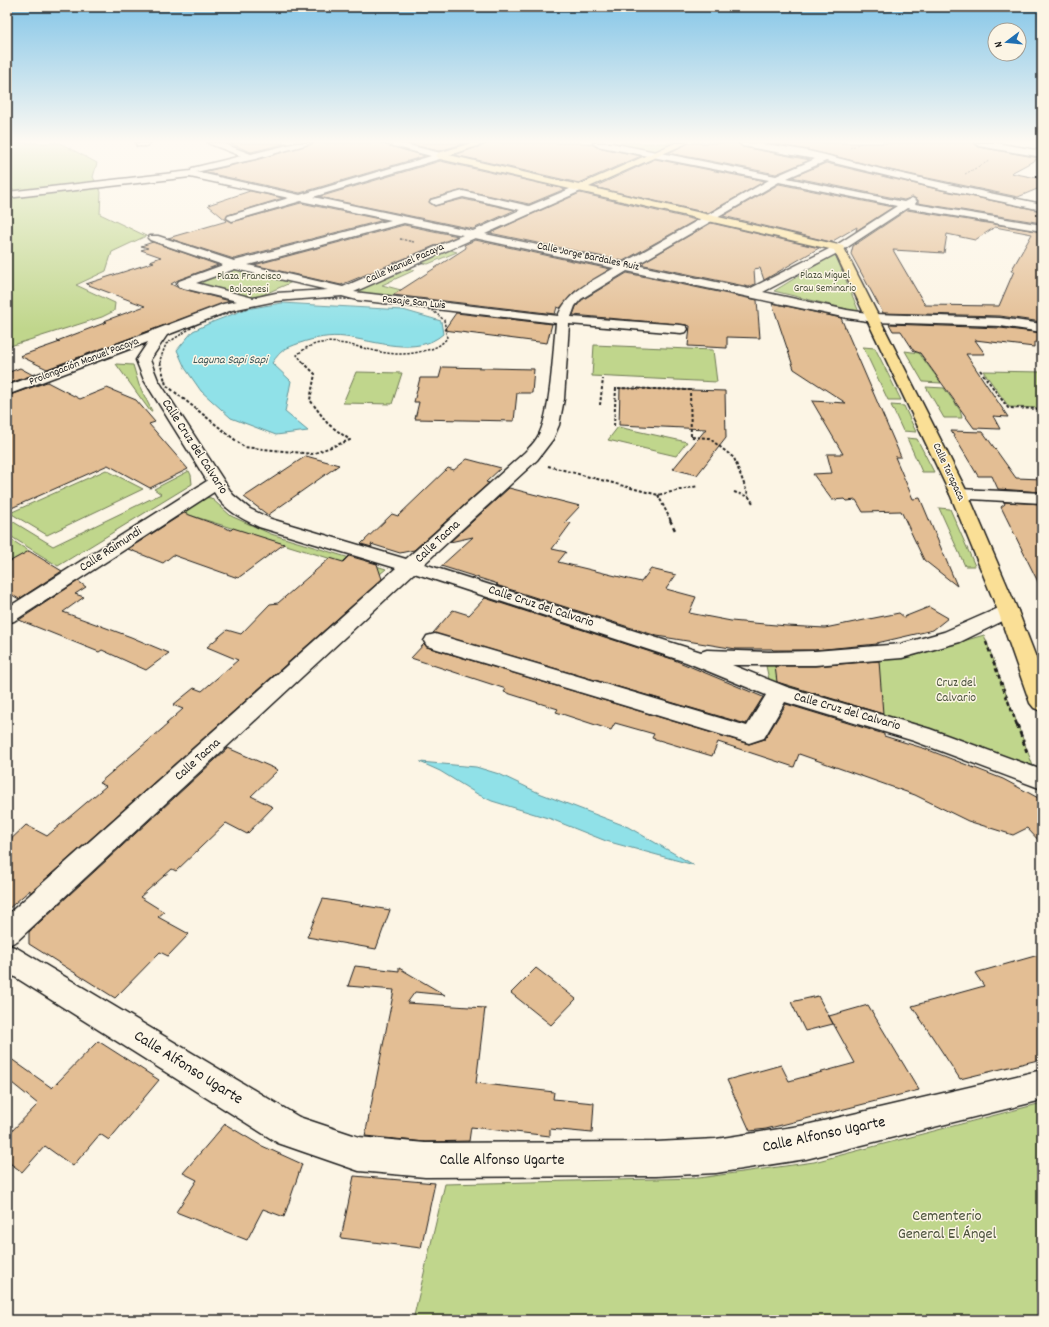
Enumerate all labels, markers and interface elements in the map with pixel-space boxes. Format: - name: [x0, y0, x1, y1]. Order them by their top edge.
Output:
- north arrow: [987, 22, 1027, 62]
- text: N: [991, 39, 1008, 49]
- street label: Calle Jorge Bardales Ruiz: [535, 238, 641, 276]
- street label: Calle Manuel Pacaya: [363, 239, 447, 288]
- park label: Plaza Miguel Grau Seminario: [794, 268, 856, 297]
- park label: Plaza Francisco Bolognesi: [217, 269, 281, 298]
- street label: Pasaje San Luis: [381, 292, 447, 314]
- street label: Prolongación Manuel Pacaya: [27, 333, 142, 390]
- water label: Laguna Sapi Sapi: [193, 352, 269, 369]
- street label: Calle Cruz del Calvario: [156, 396, 232, 499]
- street label: Calle Tarapaca: [928, 441, 969, 504]
- street label: Calle Tacna: [411, 515, 466, 568]
- street label: Calle Raimundi: [76, 522, 147, 577]
- street label: Calle Cruz del Calvario: [486, 581, 597, 633]
- park label: Cruz del Calvario: [936, 674, 976, 708]
- street label: Calle Cruz del Calvario: [791, 688, 903, 736]
- street label: Calle Tacna: [171, 734, 226, 786]
- street label: Calle Alfonso Ugarte: [129, 1025, 247, 1111]
- street label: Calle Alfonso Ugarte: [760, 1111, 888, 1159]
- street label: Calle Alfonso Ugarte: [439, 1149, 565, 1172]
- park label: Cementerio General El Ángel: [898, 1205, 997, 1246]

